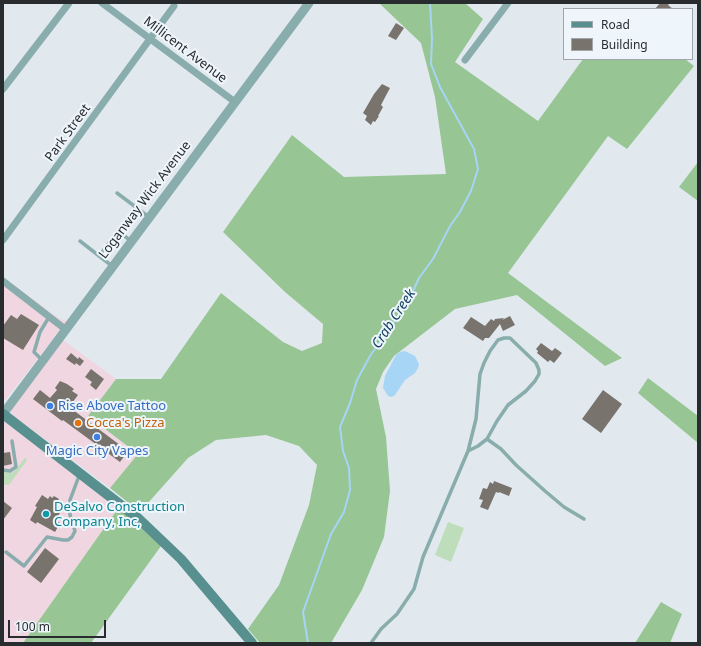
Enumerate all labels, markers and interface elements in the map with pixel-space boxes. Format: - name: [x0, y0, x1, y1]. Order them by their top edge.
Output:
- legend: [563, 8, 693, 60]
- street label: Millicent Avenue: [140, 14, 230, 86]
- text: Road: [601, 16, 630, 33]
- text: Building: [601, 36, 648, 53]
- street label: Park Street: [42, 101, 94, 165]
- street label: Loganway Wick Avenue: [96, 138, 194, 262]
- water label: Crab Creek: [369, 286, 419, 352]
- place label: Rise Above Tattoo: [58, 398, 166, 414]
- marker: Rise Above Tattoo: [45, 401, 55, 411]
- place label: Cocca's Pizza: [86, 415, 165, 431]
- marker: Cocca's Pizza: [73, 418, 83, 428]
- marker: Magic City Vapes: [92, 432, 102, 442]
- place label: Magic City Vapes: [46, 443, 148, 459]
- place label: DeSalvo Construction Company, Inc,: [54, 499, 185, 530]
- marker: DeSalvo Construction Company, Inc,: [41, 509, 51, 519]
- scale bar: [10, 612, 108, 638]
- text: 100 m: [15, 618, 50, 635]

